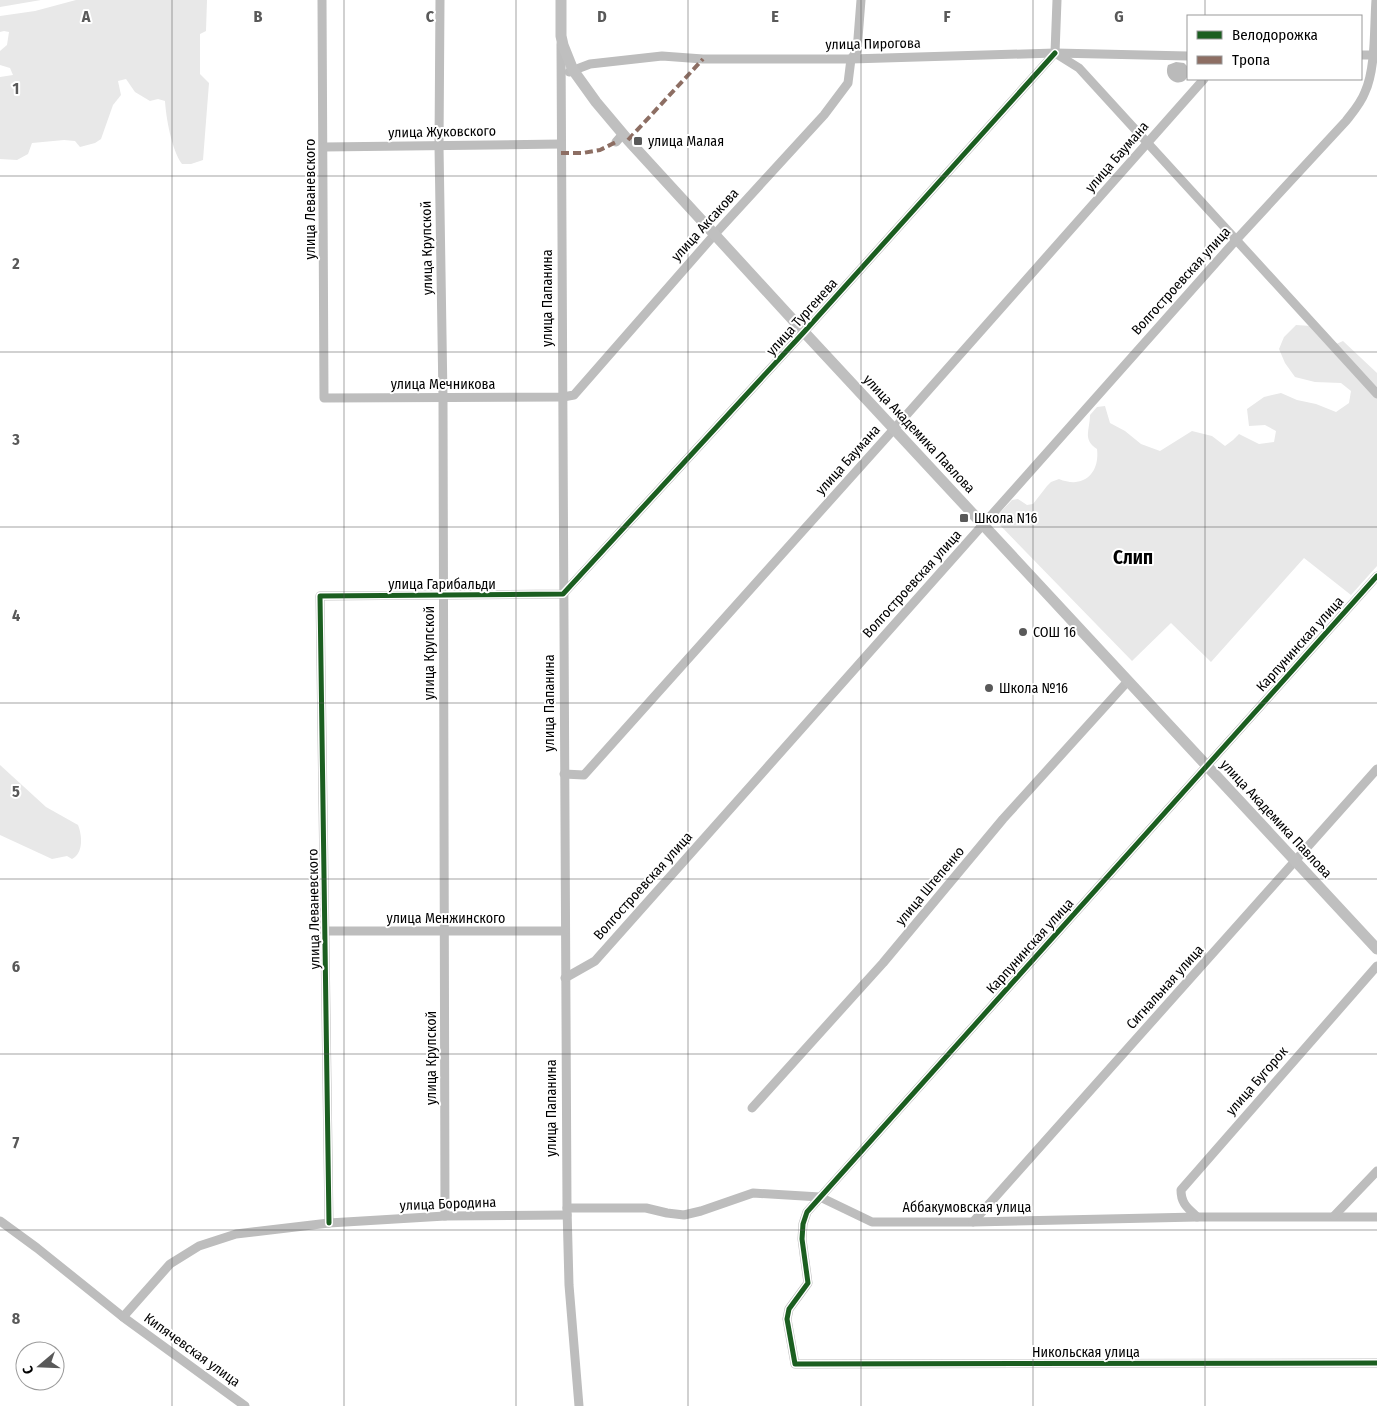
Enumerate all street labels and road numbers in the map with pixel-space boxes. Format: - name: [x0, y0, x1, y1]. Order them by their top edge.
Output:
- street label: улица Пирогова: [825, 35, 921, 53]
- street label: улица Баумана: [1082, 118, 1152, 196]
- street label: улица Жуковского: [388, 123, 496, 141]
- street label: улица Леваневского: [302, 139, 319, 259]
- street label: улица Аксакова: [668, 185, 742, 265]
- street label: улица Крупской: [418, 201, 436, 295]
- street label: Волгостроевская улица: [1128, 223, 1234, 338]
- street label: улица Папанина: [539, 249, 556, 347]
- street label: улица Тургенева: [763, 275, 841, 359]
- street label: улица Академика Павлова: [860, 371, 978, 497]
- street label: улица Мечникова: [391, 376, 495, 393]
- street label: улица Баумана: [812, 421, 884, 498]
- street label: Волгостроевская улица: [859, 526, 965, 641]
- street label: улица Гарибальди: [388, 576, 496, 593]
- street label: Карпунинская улица: [1253, 593, 1347, 695]
- street label: улица Крупской: [421, 606, 438, 700]
- street label: улица Папанина: [541, 654, 558, 752]
- street label: улица Академика Павлова: [1217, 756, 1335, 882]
- street label: Волгостроевская улица: [590, 828, 696, 943]
- street label: улица Штепенко: [892, 843, 968, 929]
- street label: улица Леваневского: [304, 848, 324, 970]
- street label: Карпунинская улица: [983, 895, 1077, 997]
- street label: улица Менжинского: [387, 910, 505, 927]
- street label: Сигнальная улица: [1123, 941, 1207, 1033]
- street label: улица Крупской: [423, 1011, 440, 1105]
- street label: улица Бугорок: [1222, 1043, 1292, 1119]
- street label: улица Папанина: [543, 1059, 560, 1157]
- street label: улица Бородина: [399, 1194, 497, 1214]
- street label: Аббакумовская улица: [903, 1199, 1032, 1216]
- street label: Кипячевская улица: [141, 1309, 243, 1391]
- street label: Никольская улица: [1032, 1344, 1140, 1361]

